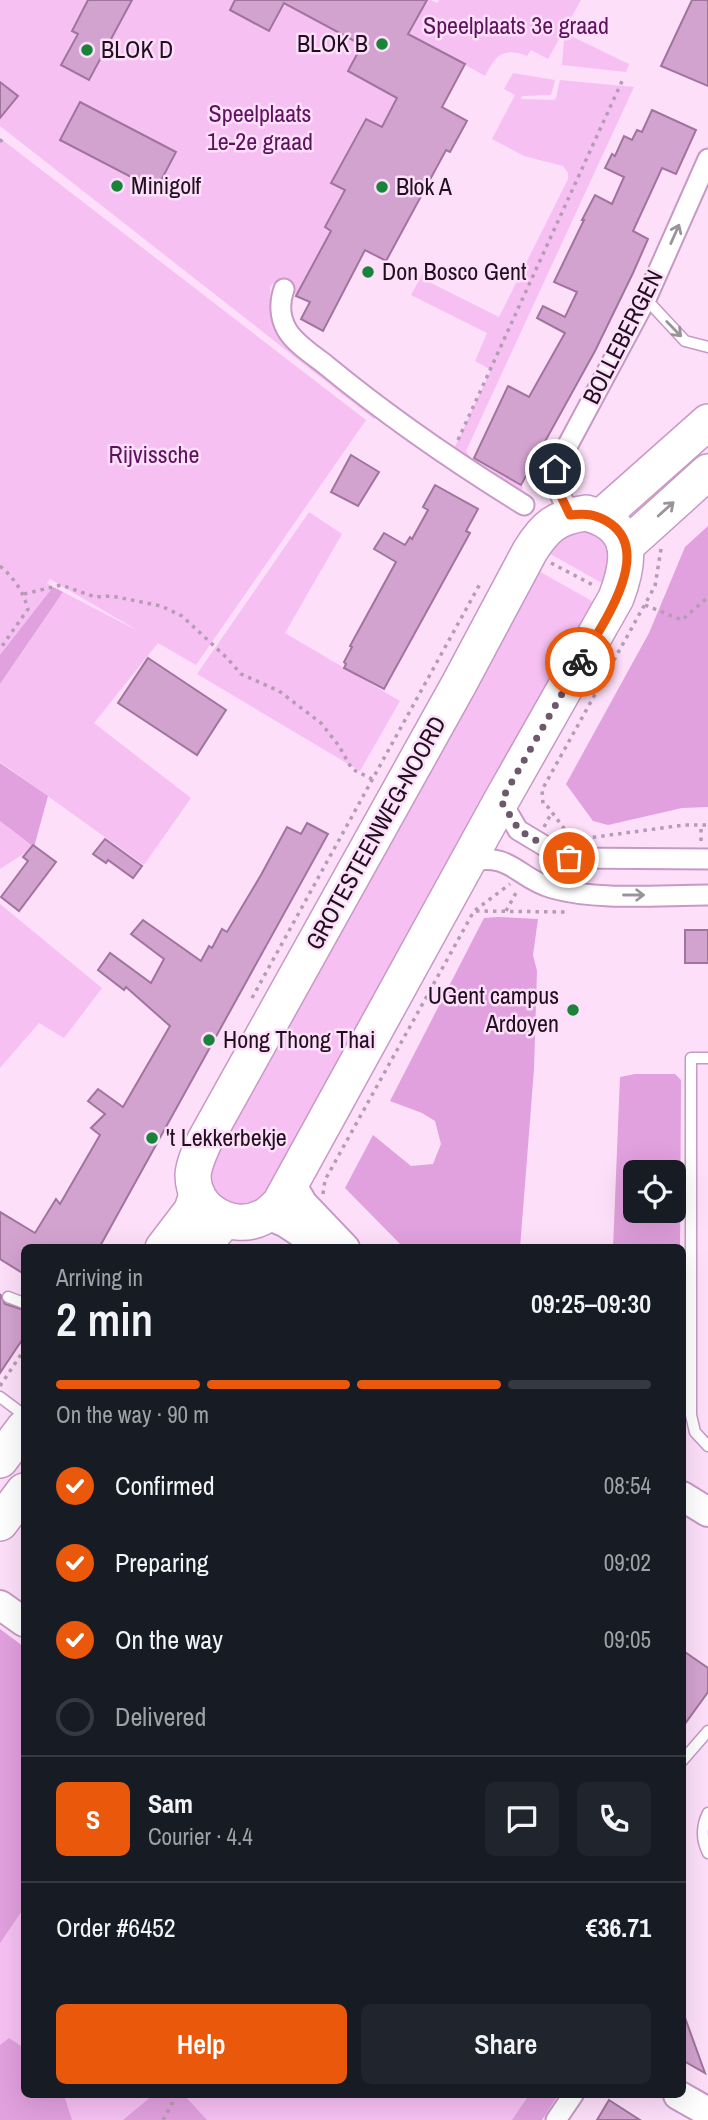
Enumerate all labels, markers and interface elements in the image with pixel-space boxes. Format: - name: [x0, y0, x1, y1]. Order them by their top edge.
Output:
- park label: Speelplaats 3e graad: [423, 9, 609, 41]
- place label: BLOK B: [297, 27, 368, 59]
- place label: BLOK D: [101, 33, 173, 65]
- marker: BLOK B: [374, 36, 390, 52]
- marker: BLOK D: [79, 42, 95, 58]
- park label: Speelplaats 1e-2e graad: [207, 97, 313, 157]
- place label: Minigolf: [131, 169, 202, 201]
- place label: Blok A: [396, 170, 453, 202]
- marker: Minigolf: [109, 178, 125, 194]
- marker: Blok A: [374, 179, 390, 195]
- one-way arrow: [669, 224, 682, 245]
- place label: Don Bosco Gent: [382, 255, 527, 287]
- marker: Don Bosco Gent: [360, 264, 376, 280]
- street label: BOLLEBERGEN: [575, 264, 670, 409]
- one-way arrow: [665, 320, 682, 337]
- park label: Rijvissche: [109, 438, 199, 470]
- pin: [525, 439, 585, 499]
- icon: home: [536, 450, 574, 488]
- one-way arrow: [657, 501, 675, 517]
- courier: [545, 627, 615, 697]
- icon: bike: [561, 643, 599, 681]
- street label: GROTESTEENWEG-NOORD: [298, 710, 453, 955]
- pin: [539, 828, 599, 888]
- icon: bag: [550, 839, 588, 877]
- one-way arrow: [623, 888, 646, 902]
- place label: UGent campus Ardoyen: [428, 979, 559, 1039]
- marker: UGent campus Ardoyen: [565, 1002, 581, 1018]
- place label: Hong Thong Thai: [223, 1023, 376, 1055]
- marker: Hong Thong Thai: [201, 1032, 217, 1048]
- place label: 't Lekkerbekje: [166, 1121, 287, 1153]
- marker: 't Lekkerbekje: [144, 1130, 160, 1146]
- map controls: [623, 1160, 686, 1223]
- button: locate: [623, 1160, 686, 1223]
- text: Arriving in: [56, 1262, 143, 1293]
- text: 09:25–09:30: [531, 1286, 651, 1321]
- text: 2 min: [56, 1288, 153, 1350]
- text: On the way · 90 m: [56, 1399, 209, 1430]
- icon: check: [56, 1467, 94, 1505]
- text: Confirmed: [115, 1468, 215, 1503]
- text: 08:54: [604, 1470, 651, 1501]
- icon: check: [56, 1544, 94, 1582]
- text: Preparing: [115, 1545, 209, 1580]
- text: 09:02: [604, 1547, 651, 1578]
- icon: check: [56, 1621, 94, 1659]
- text: On the way: [115, 1622, 223, 1657]
- text: 09:05: [604, 1624, 651, 1655]
- text: Delivered: [115, 1699, 206, 1734]
- button: chat: [485, 1782, 559, 1856]
- button: phone: [577, 1782, 651, 1856]
- text: Sam: [148, 1786, 193, 1821]
- text: S: [86, 1802, 100, 1837]
- text: Courier · 4.4: [148, 1821, 253, 1852]
- text: Order #6452: [56, 1910, 176, 1945]
- text: €36.71: [586, 1910, 651, 1945]
- button: Help: [56, 2004, 347, 2084]
- button: Share: [361, 2004, 651, 2084]

